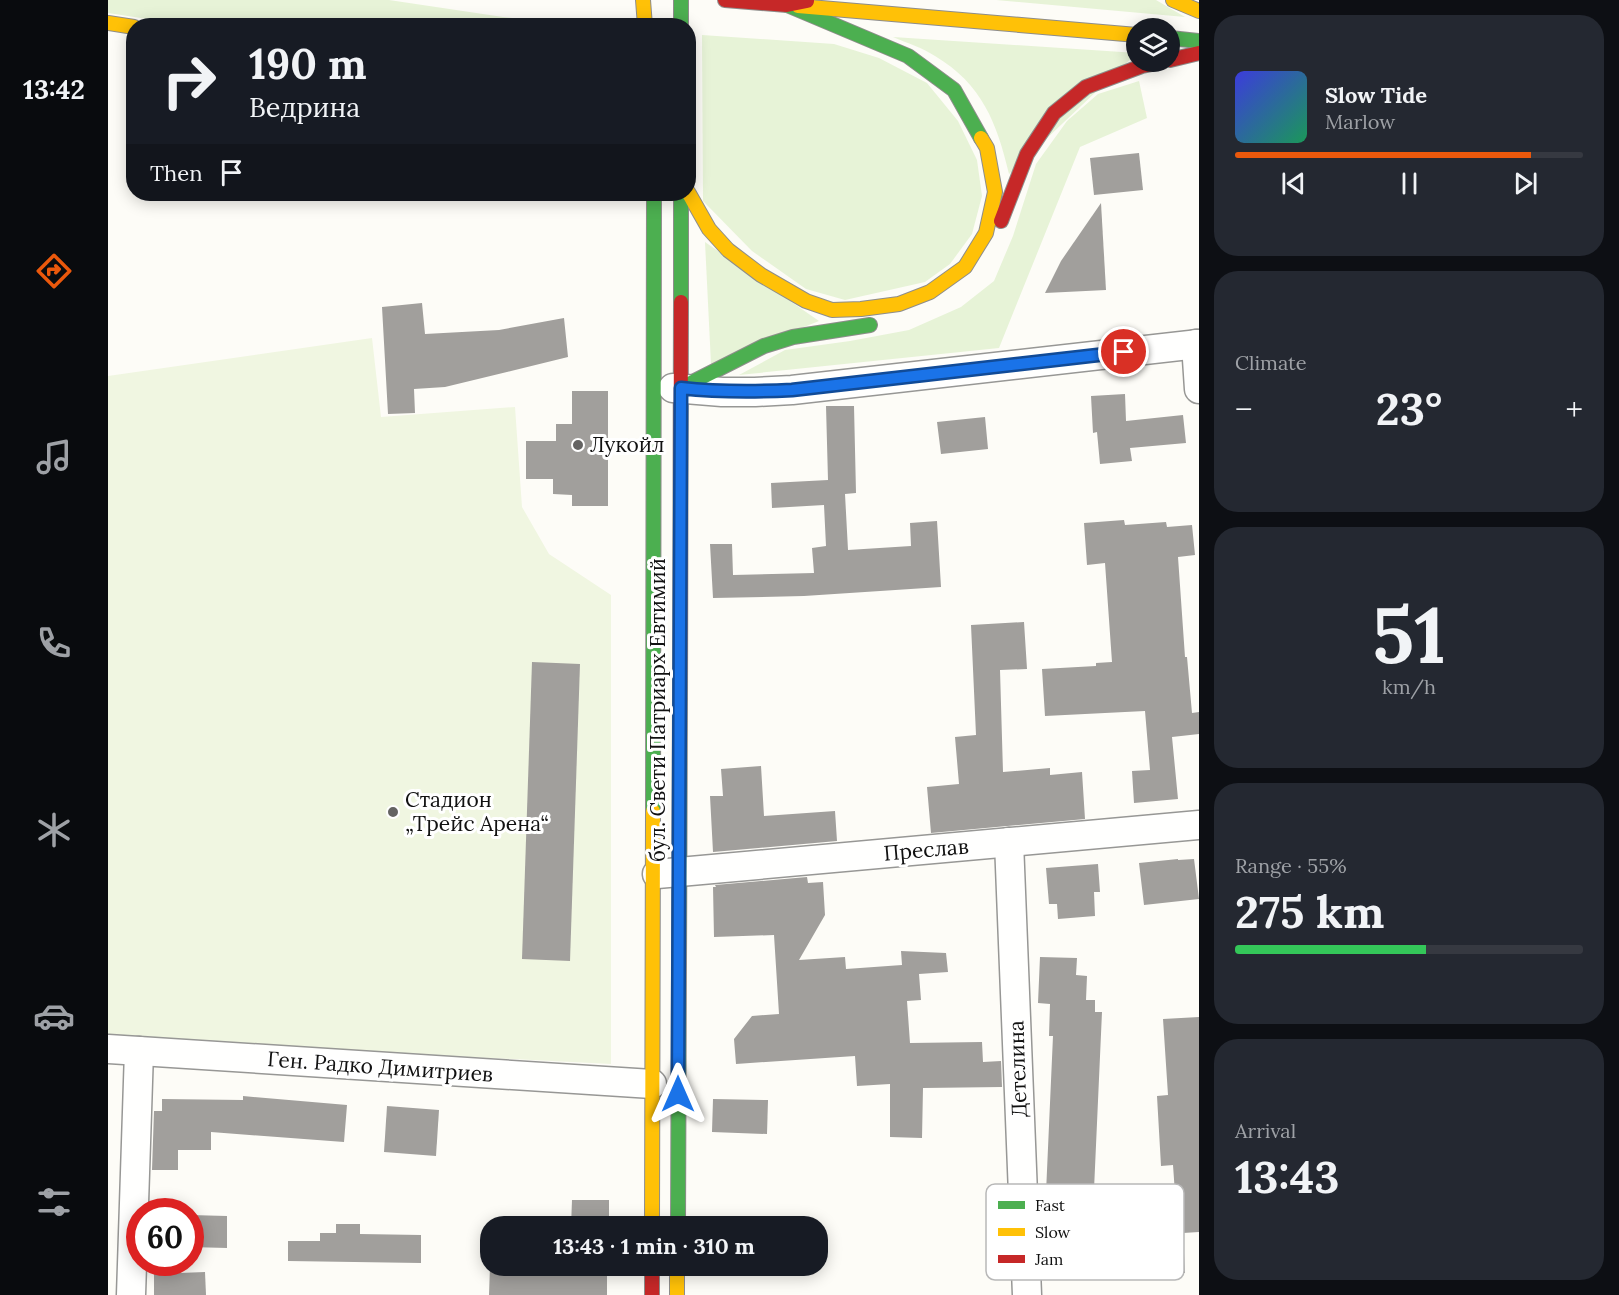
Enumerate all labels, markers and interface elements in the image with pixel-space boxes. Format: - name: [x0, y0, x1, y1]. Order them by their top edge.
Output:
- map controls: [1126, 18, 1180, 72]
- button: layers: [1126, 18, 1180, 72]
- text: 190 m: [249, 37, 367, 91]
- icon: right: [150, 42, 228, 120]
- text: 13:42: [23, 72, 85, 106]
- text: Slow Tide: [1325, 81, 1427, 109]
- text: Ведрина: [249, 90, 360, 124]
- text: Marlow: [1325, 109, 1395, 134]
- icon: arrive: [215, 156, 248, 189]
- text: Then: [150, 159, 203, 187]
- icon: previous: [1277, 167, 1310, 200]
- icon: pause: [1393, 167, 1426, 200]
- icon: next: [1509, 167, 1542, 200]
- icon: directions: [33, 250, 75, 292]
- pin: [1098, 326, 1149, 377]
- icon: arrive: [1107, 335, 1140, 368]
- text: Climate: [1235, 350, 1307, 375]
- text: 23°: [1376, 380, 1442, 437]
- text: −: [1235, 388, 1253, 430]
- text: +: [1565, 388, 1583, 430]
- place label: Лукойл: [590, 431, 664, 458]
- icon: music: [33, 436, 75, 478]
- marker: Лукойл: [571, 438, 585, 452]
- street label: бул. Свети Патриарх Евтимий: [644, 558, 671, 862]
- text: 51: [1372, 585, 1446, 684]
- icon: phone: [33, 622, 75, 664]
- text: km/h: [1382, 674, 1436, 699]
- place label: Стадион „Трейс Арена“: [405, 786, 549, 837]
- marker: Стадион „Трейс Арена“: [386, 805, 400, 819]
- icon: climate: [33, 809, 75, 851]
- street label: Преслав: [882, 832, 970, 867]
- text: Range · 55%: [1235, 853, 1347, 878]
- text: 275 km: [1235, 883, 1384, 940]
- icon: car: [33, 995, 75, 1037]
- street label: Детелина: [1002, 1020, 1033, 1118]
- street label: Ген. Радко Димитриев: [266, 1045, 494, 1088]
- position arrow: [646, 1062, 710, 1126]
- text: Arrival: [1235, 1118, 1296, 1143]
- text: 13:43: [1235, 1148, 1340, 1205]
- icon: filters: [33, 1181, 75, 1223]
- legend: [986, 1184, 1184, 1280]
- text: Fast: [1035, 1195, 1066, 1215]
- speed limit sign: 60: [126, 1198, 204, 1276]
- text: Slow: [1035, 1222, 1071, 1242]
- text: 13:43 · 1 min · 310 m: [553, 1232, 755, 1260]
- text: Jam: [1034, 1249, 1063, 1269]

